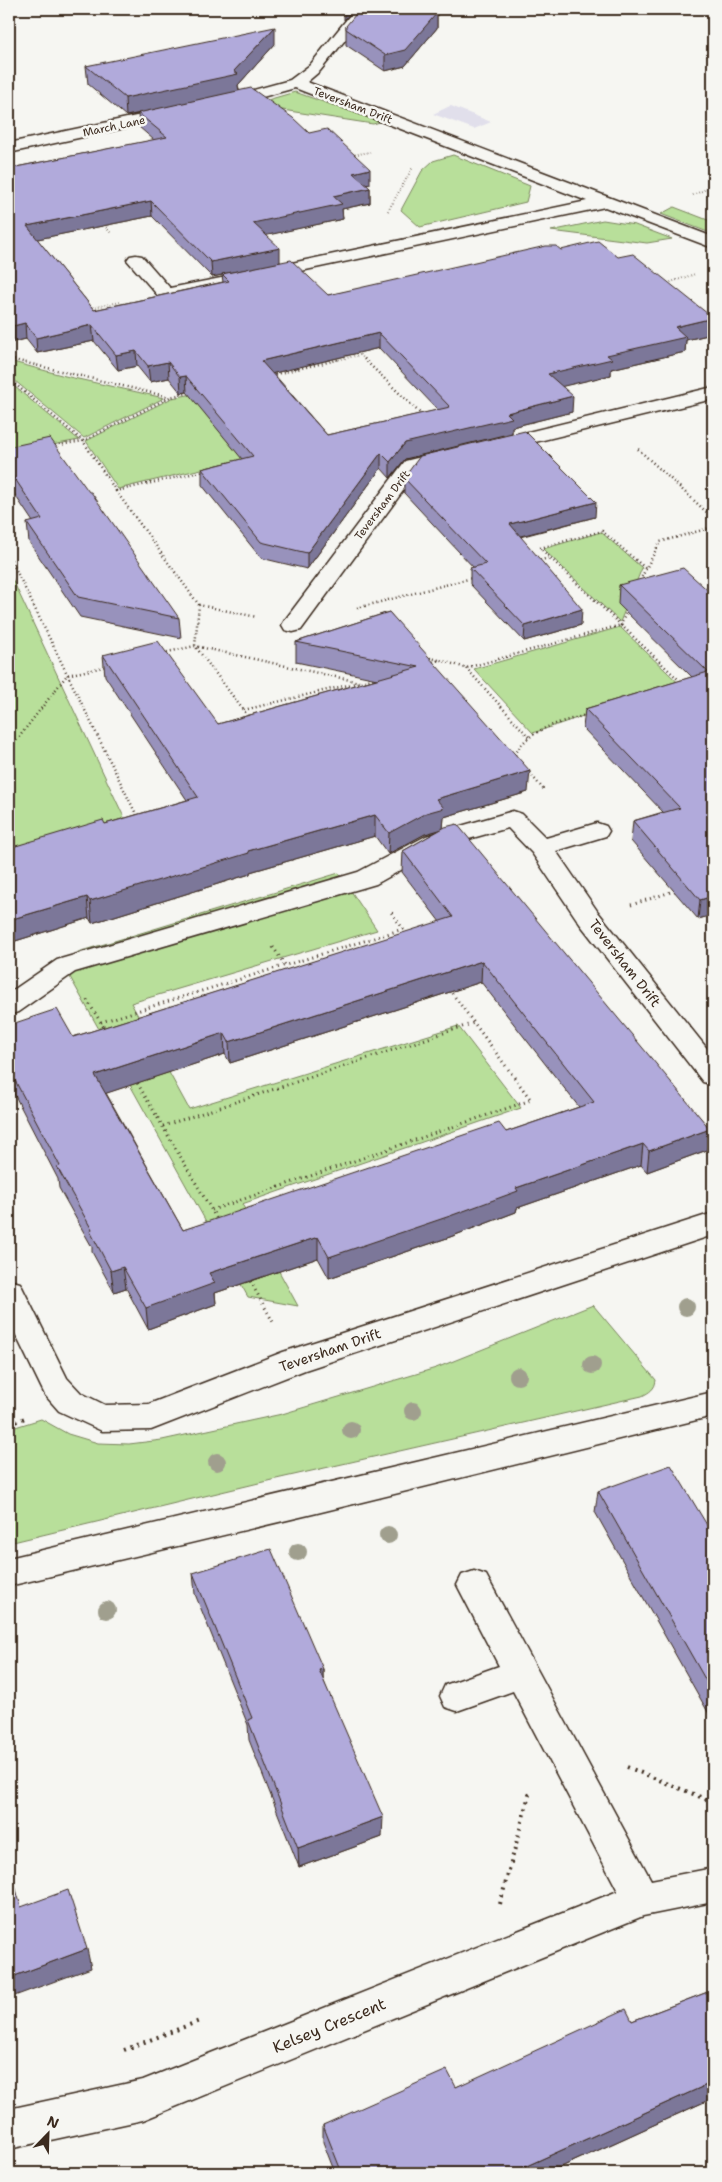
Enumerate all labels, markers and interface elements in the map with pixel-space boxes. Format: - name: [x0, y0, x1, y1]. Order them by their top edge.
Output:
- street label: Teversham Drift: [311, 83, 395, 128]
- street label: March Lane: [82, 113, 147, 140]
- street label: Teversham Drift: [351, 467, 414, 543]
- street label: Teversham Drift: [585, 915, 665, 1011]
- street label: Teversham Drift: [277, 1324, 383, 1376]
- street label: Kelsey Crescent: [269, 1993, 389, 2058]
- north arrow: [22, 2110, 72, 2160]
- text: N: [44, 2112, 62, 2132]

